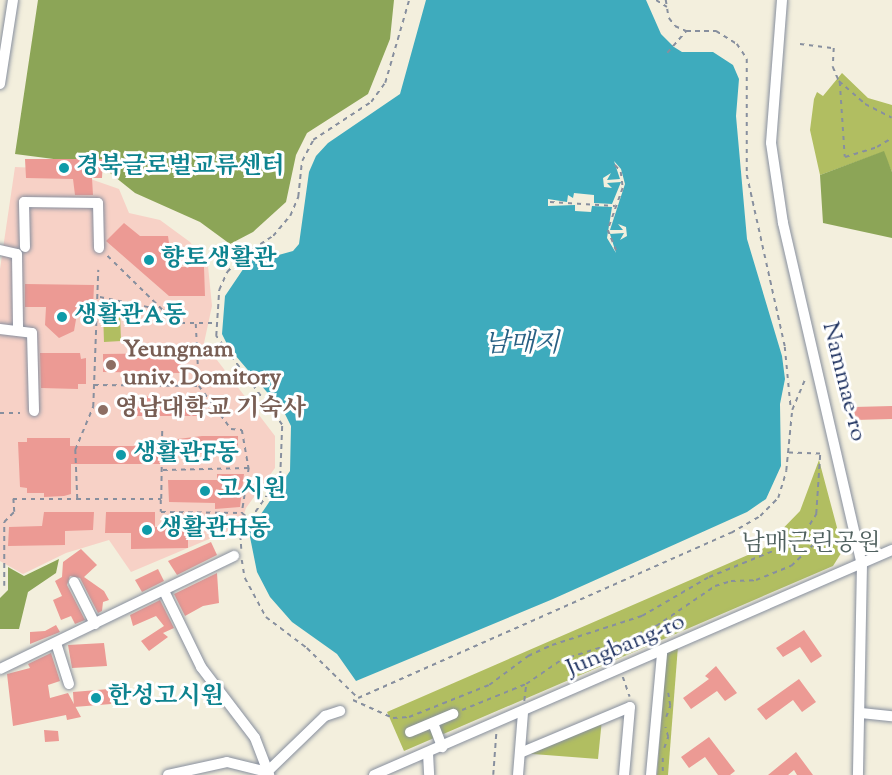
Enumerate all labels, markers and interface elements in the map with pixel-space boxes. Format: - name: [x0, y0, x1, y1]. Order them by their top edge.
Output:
- place label: 경북글로벌교류센터: [76, 154, 285, 182]
- marker: 경북글로벌교류센터: [57, 161, 71, 175]
- place label: 향토생활관: [161, 246, 277, 274]
- marker: 향토생활관: [142, 253, 156, 267]
- place label: 생활관A동: [74, 303, 186, 331]
- marker: 생활관A동: [55, 310, 69, 324]
- street label: Nammae-ro: [814, 319, 872, 445]
- water label: 남매지: [484, 329, 560, 361]
- place label: Yeungnam univ. Domitory: [123, 337, 281, 393]
- marker: Yeungnam univ. Domitory: [104, 358, 118, 372]
- place label: 영남대학교 기숙사: [115, 396, 306, 424]
- marker: 영남대학교 기숙사: [96, 403, 110, 417]
- place label: 생활관F동: [133, 441, 239, 469]
- marker: 생활관F동: [114, 448, 128, 462]
- place label: 고시원: [217, 477, 287, 505]
- marker: 고시원: [198, 484, 212, 498]
- place label: 생활관H동: [159, 516, 271, 544]
- marker: 생활관H동: [140, 523, 154, 537]
- park label: 남매근린공원: [741, 531, 881, 559]
- street label: Jungbang-ro: [562, 608, 690, 684]
- place label: 한성고시원: [108, 684, 224, 712]
- marker: 한성고시원: [89, 691, 103, 705]

